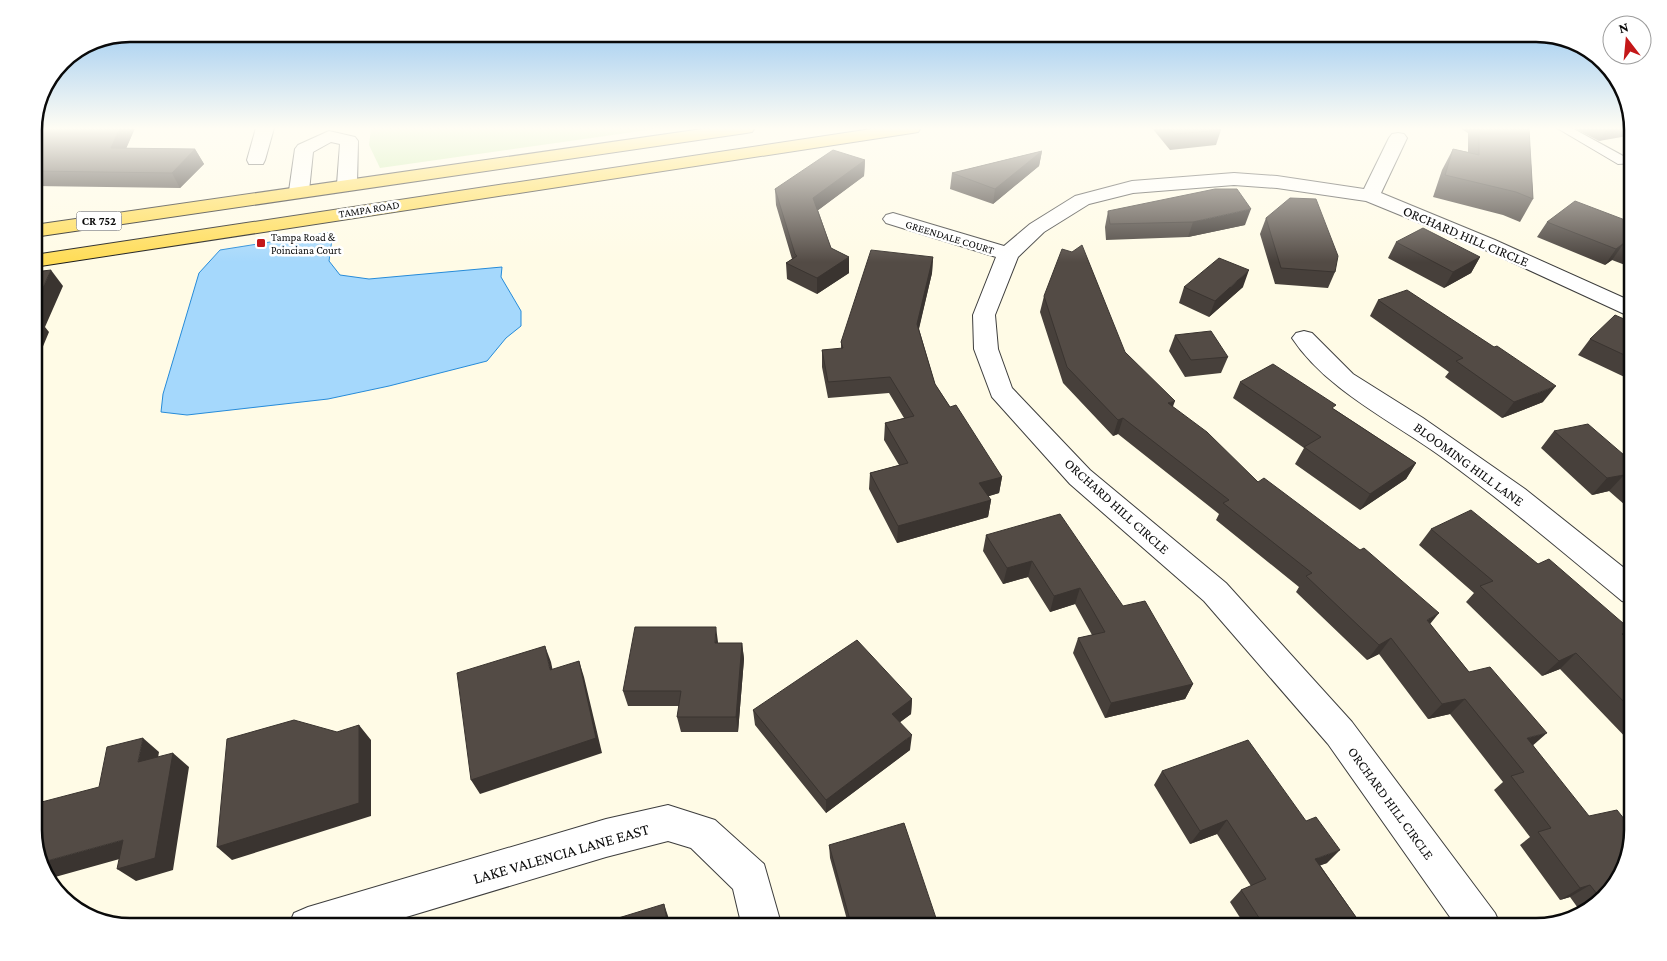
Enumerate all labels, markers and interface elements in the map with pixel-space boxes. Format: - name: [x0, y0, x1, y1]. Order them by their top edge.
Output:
- north arrow: [1602, 15, 1652, 65]
- text: N: [1617, 18, 1631, 37]
- street label: TAMPA ROAD: [338, 198, 400, 220]
- street label: ORCHARD HILL CIRCLE: [1401, 202, 1532, 270]
- road number: CR 752: [76, 212, 122, 230]
- street label: GREENDALE COURT: [904, 218, 996, 256]
- place label: Tampa Road & Poinciana Court: [271, 231, 342, 256]
- marker: Tampa Road & Poinciana Court: [255, 237, 267, 249]
- street label: BLOOMING HILL LANE: [1411, 419, 1527, 509]
- street label: ORCHARD HILL CIRCLE: [1061, 455, 1173, 557]
- street label: ORCHARD HILL CIRCLE: [1345, 744, 1437, 863]
- street label: LAKE VALENCIA LANE EAST: [471, 820, 651, 887]

